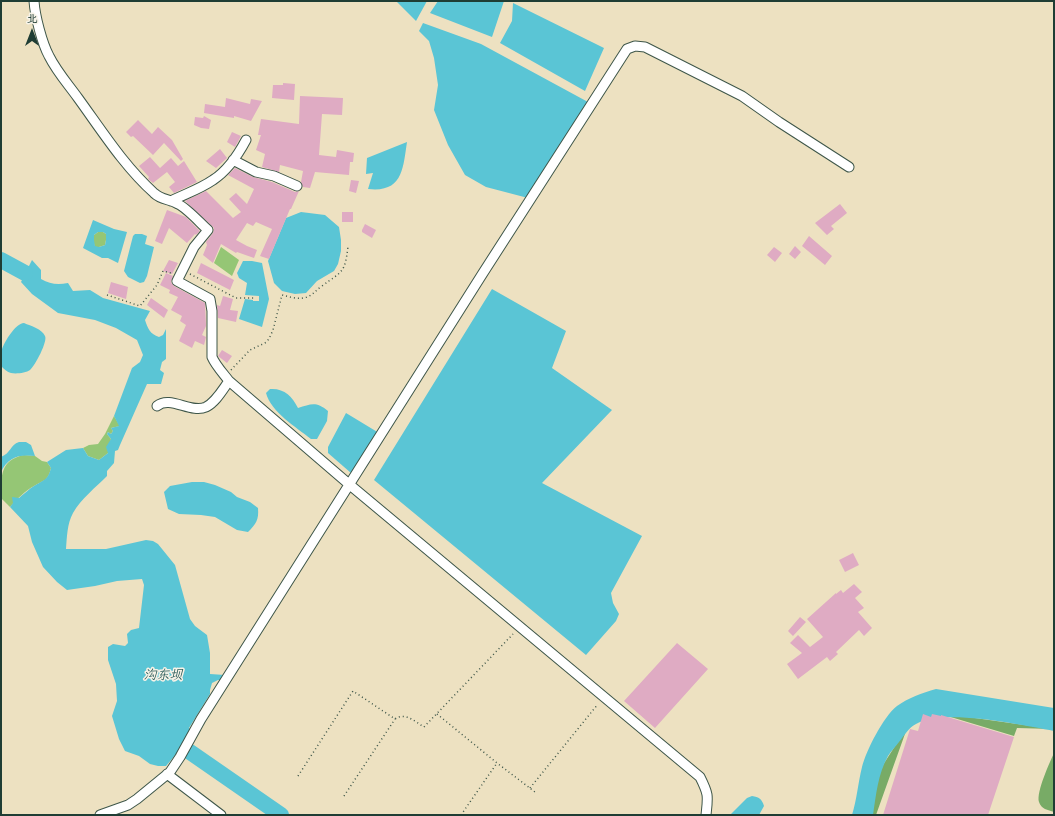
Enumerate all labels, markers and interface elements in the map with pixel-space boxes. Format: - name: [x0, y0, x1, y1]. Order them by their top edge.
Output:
- north arrow: [12, 12, 52, 52]
- text: 北: [27, 12, 38, 28]
- water label: 沟东坝: [144, 669, 182, 685]

